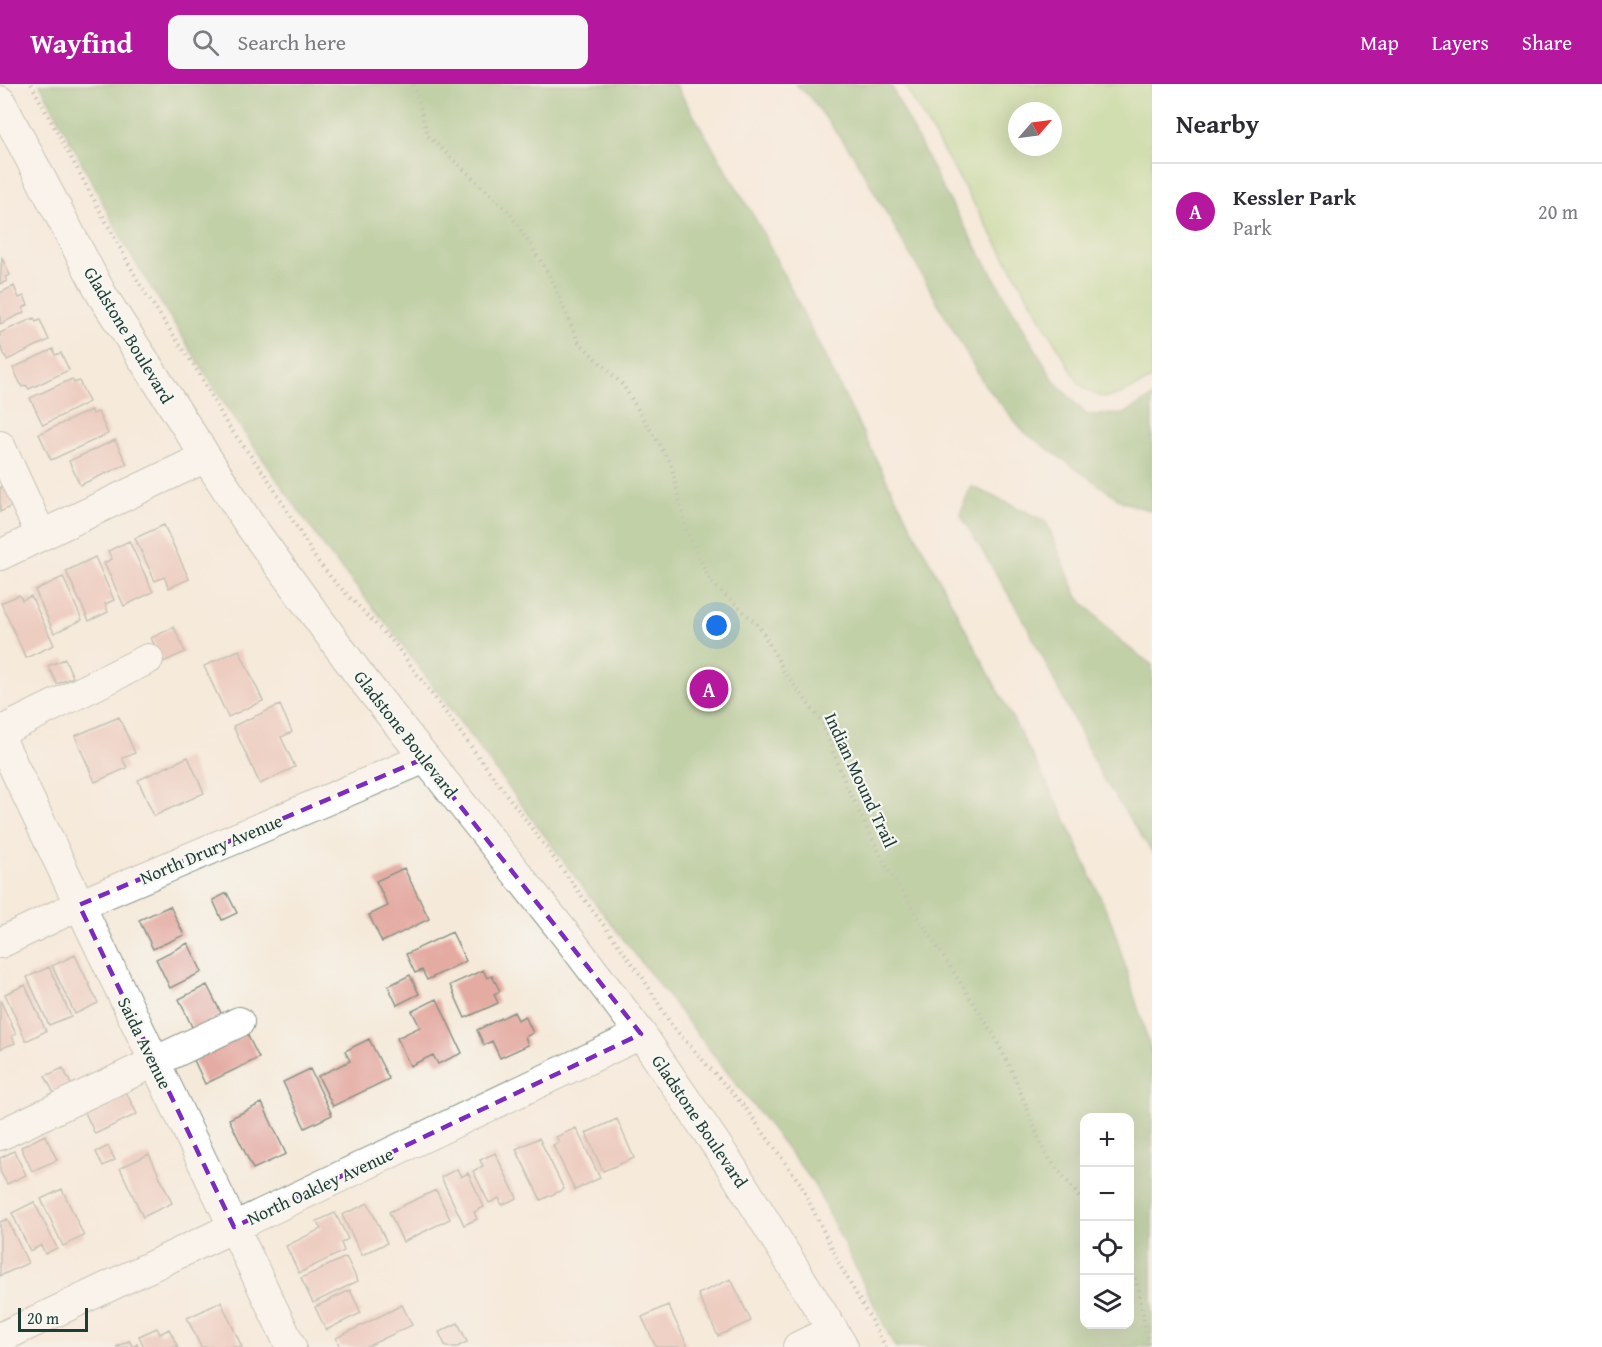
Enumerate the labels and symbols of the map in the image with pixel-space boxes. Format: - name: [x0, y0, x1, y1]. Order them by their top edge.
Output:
- north arrow: [1008, 102, 1062, 156]
- street label: Gladstone Boulevard: [77, 261, 181, 409]
- your location: [702, 611, 731, 640]
- street label: Gladstone Boulevard: [347, 664, 465, 804]
- pin: A: [690, 666, 728, 712]
- street label: Indian Mound Trail: [818, 708, 904, 852]
- street label: North Drury Avenue: [136, 807, 286, 891]
- street label: Saida Avenue: [111, 992, 179, 1094]
- street label: Gladstone Boulevard: [645, 1049, 755, 1193]
- street label: North Oakley Avenue: [242, 1140, 398, 1232]
- scale bar: [18, 1305, 88, 1332]

